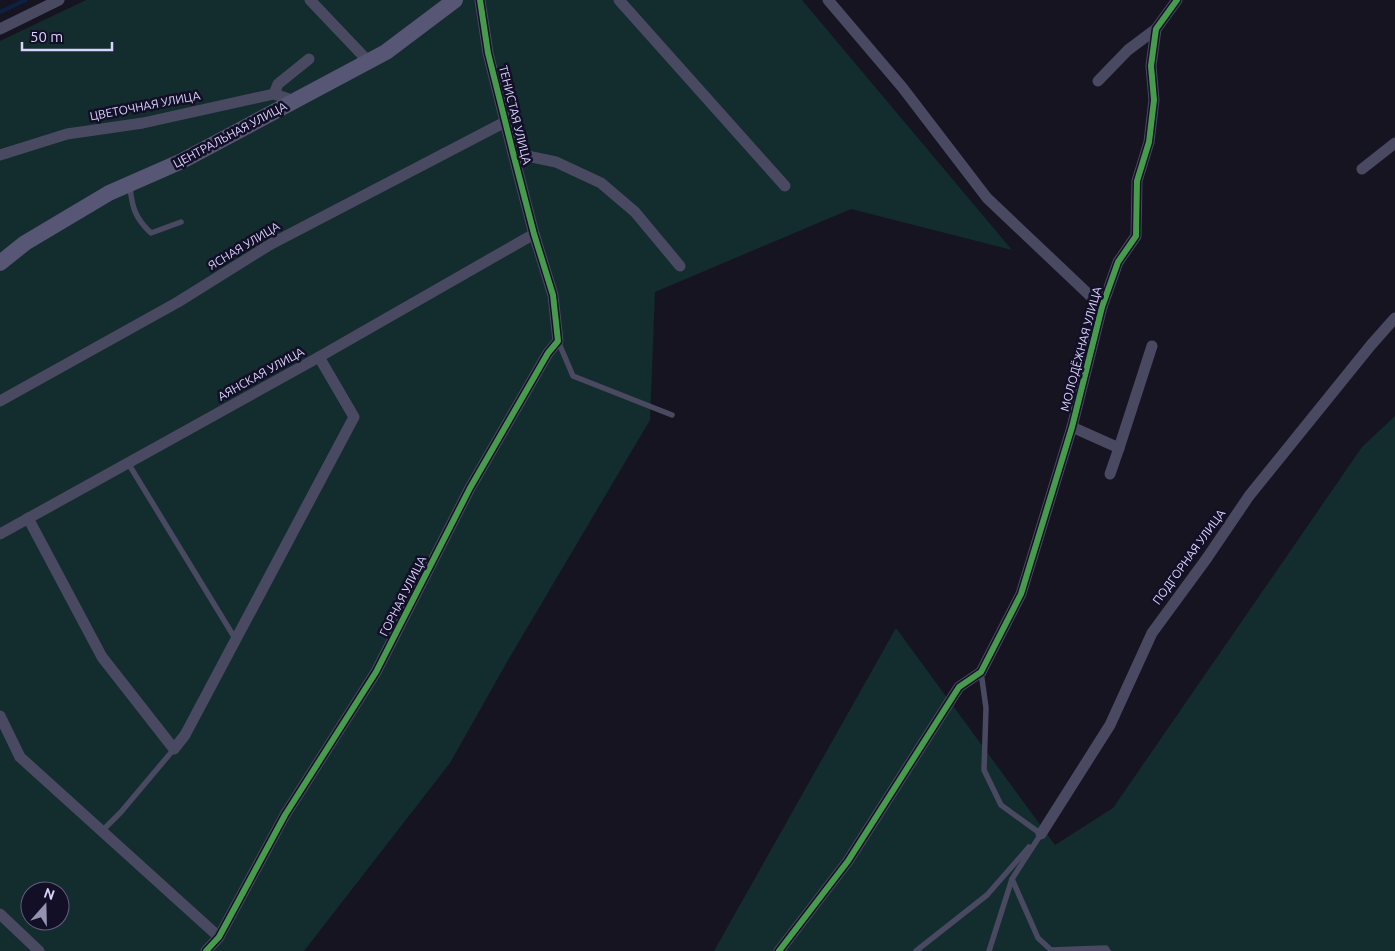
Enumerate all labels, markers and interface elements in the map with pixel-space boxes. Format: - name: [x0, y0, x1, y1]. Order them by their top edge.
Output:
- scale bar: [22, 20, 112, 52]
- text: 50 m: [30, 28, 63, 45]
- street label: ТЕНИСТАЯ УЛИЦА: [497, 64, 534, 166]
- street label: ЦВЕТОЧНАЯ УЛИЦА: [89, 88, 201, 123]
- street label: ЦЕНТРАЛЬНАЯ УЛИЦА: [171, 99, 289, 170]
- street label: ЯСНАЯ УЛИЦА: [206, 219, 282, 272]
- street label: МОЛОДЁЖНАЯ УЛИЦА: [1058, 285, 1104, 413]
- street label: АЯНСКАЯ УЛИЦА: [215, 344, 306, 403]
- street label: ПОДГОРНАЯ УЛИЦА: [1150, 507, 1228, 607]
- street label: ГОРНАЯ УЛИЦА: [377, 553, 428, 638]
- north arrow: [20, 881, 70, 931]
- text: N: [42, 884, 57, 903]

